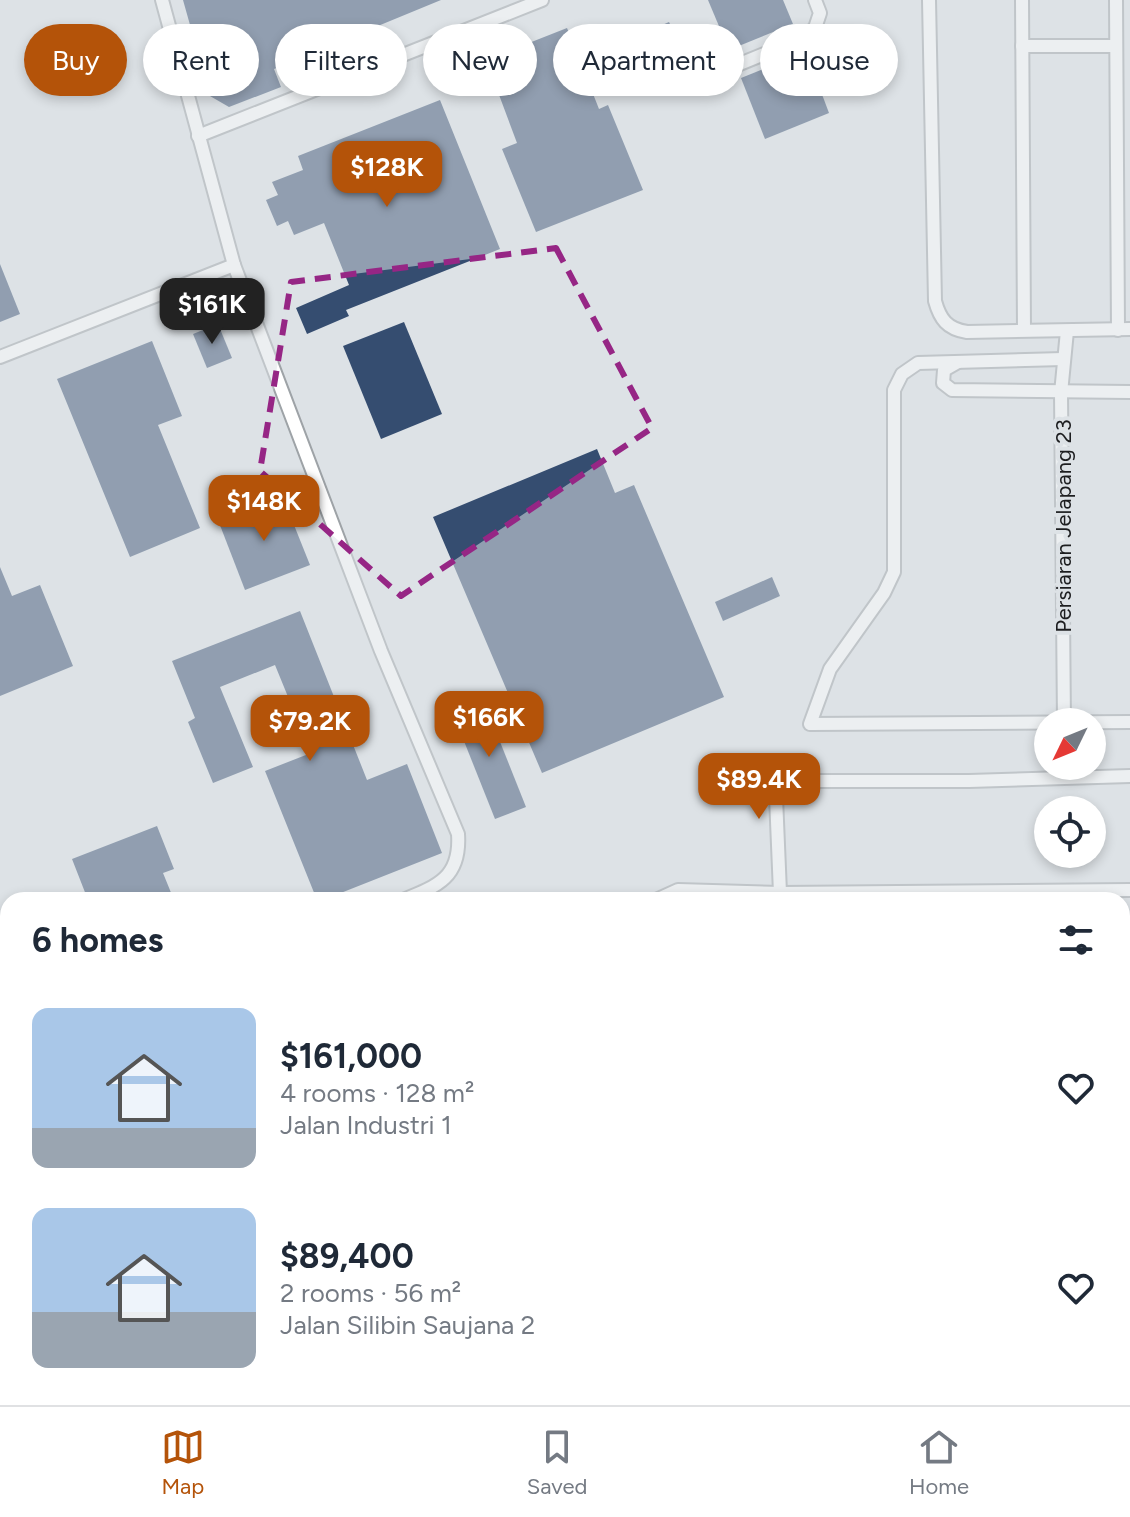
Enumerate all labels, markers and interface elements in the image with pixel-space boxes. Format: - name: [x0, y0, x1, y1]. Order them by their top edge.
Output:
- chip: Buy: [24, 24, 127, 96]
- chip: Rent: [143, 24, 259, 96]
- chip: Filters: [275, 24, 407, 96]
- chip: New: [423, 24, 537, 96]
- chip: Apartment: [553, 24, 744, 96]
- chip: House: [760, 24, 898, 96]
- pin: $128K: [331, 141, 443, 209]
- text: $128K: [350, 151, 424, 183]
- pin: $161K: [156, 278, 268, 346]
- text: $161K: [178, 288, 246, 320]
- street label: Persiaran Jelapang 23: [1050, 419, 1077, 633]
- pin: $148K: [208, 475, 320, 543]
- text: $148K: [226, 485, 302, 517]
- pin: $166K: [433, 691, 545, 759]
- pin: $79.2K: [245, 695, 375, 763]
- text: $166K: [453, 701, 525, 733]
- text: $79.2K: [269, 705, 351, 737]
- north arrow: [1034, 708, 1106, 780]
- map controls: [1034, 708, 1106, 868]
- pin: $89.4K: [694, 753, 824, 821]
- text: $89.4K: [716, 763, 802, 795]
- button: locate: [1034, 796, 1106, 868]
- icon: filters: [1054, 918, 1098, 962]
- text: 6 homes: [32, 920, 163, 961]
- text: $161,000: [280, 1036, 422, 1077]
- icon: home: [96, 1040, 192, 1136]
- icon: heart: [1054, 1066, 1098, 1110]
- text: 4 rooms · 128 m²: [280, 1077, 474, 1109]
- text: Jalan Industri 1: [280, 1109, 452, 1141]
- text: $89,400: [280, 1236, 414, 1277]
- icon: home: [96, 1240, 192, 1336]
- icon: heart: [1054, 1266, 1098, 1310]
- text: 2 rooms · 56 m²: [280, 1277, 461, 1309]
- text: Jalan Silibin Saujana 2: [280, 1309, 535, 1341]
- tab: Map: [161, 1425, 205, 1500]
- tab: Saved: [527, 1425, 587, 1500]
- tab: Home: [909, 1425, 969, 1500]

